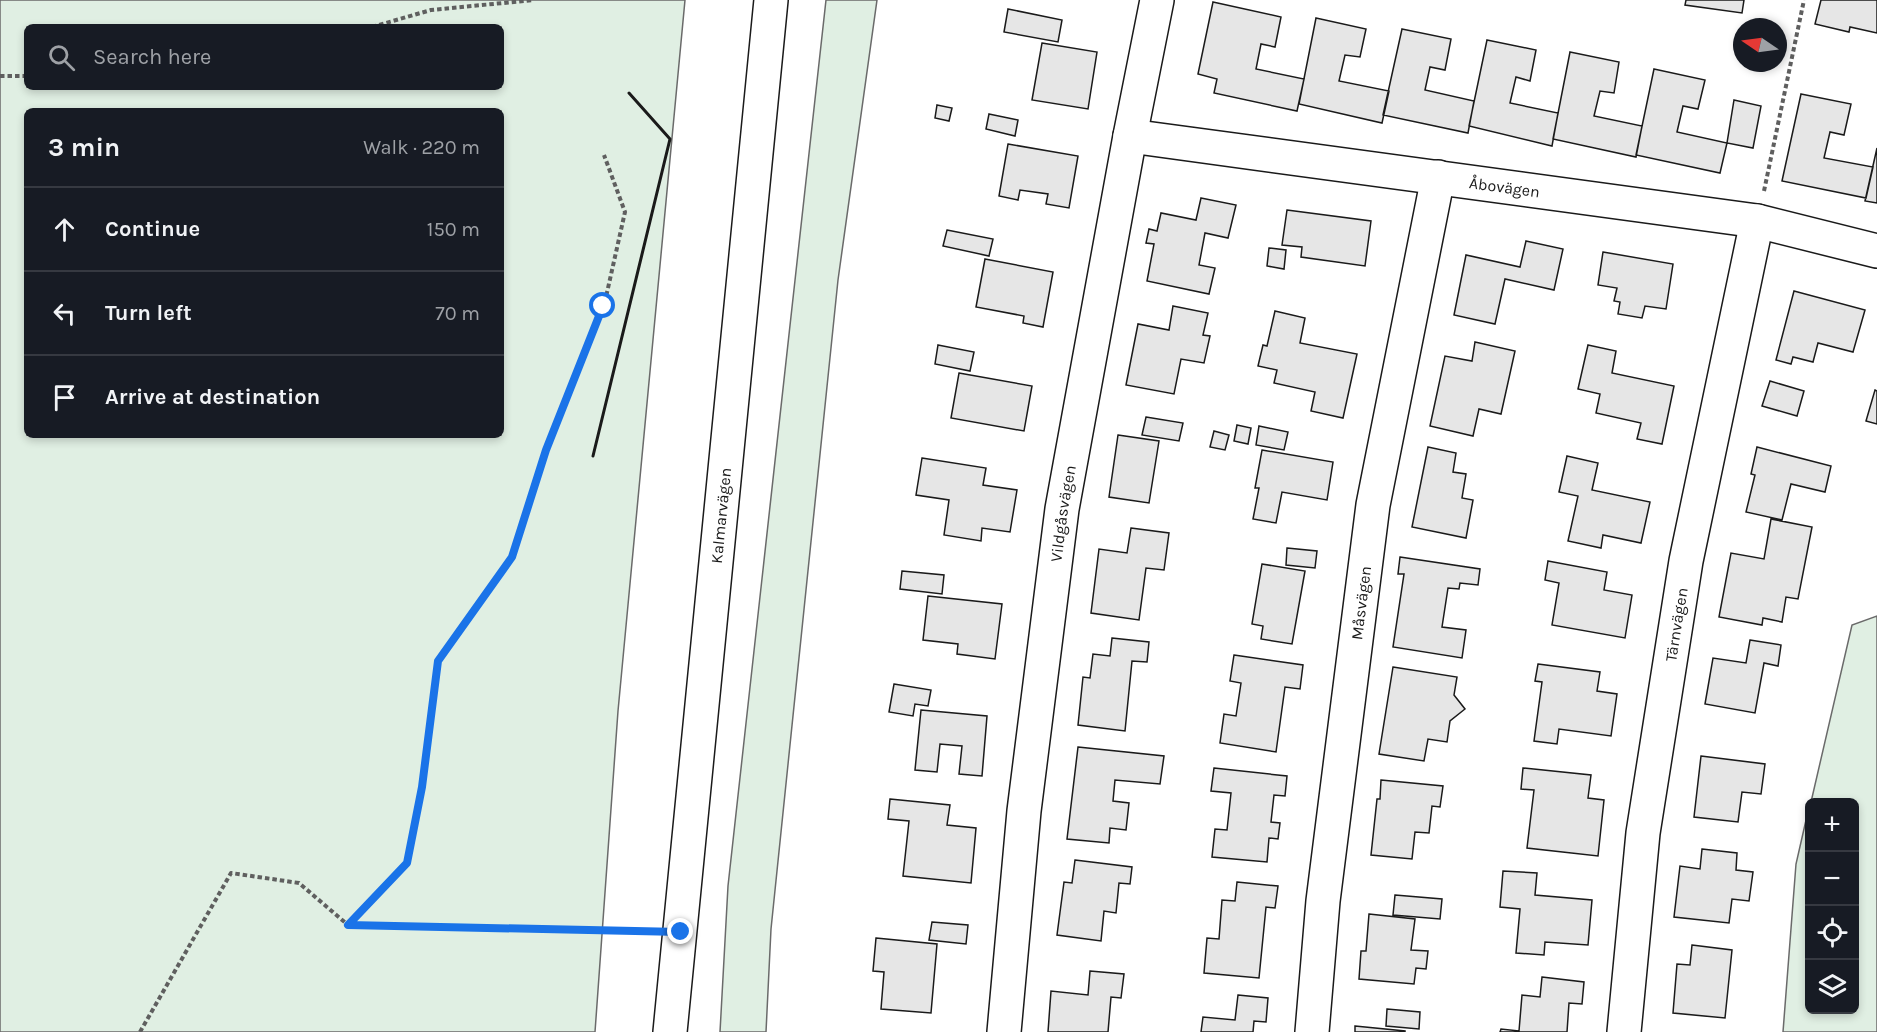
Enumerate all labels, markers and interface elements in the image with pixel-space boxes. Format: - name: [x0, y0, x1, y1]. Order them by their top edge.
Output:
- north arrow: [1733, 18, 1787, 72]
- search box: [24, 24, 504, 90]
- icon: search: [45, 41, 78, 74]
- text: Search here: [93, 44, 211, 70]
- text: 3 min: [48, 132, 120, 163]
- text: Walk · 220 m: [363, 136, 480, 159]
- street label: Åbovägen: [1468, 173, 1541, 201]
- icon: ahead: [48, 213, 81, 246]
- text: Continue: [105, 216, 200, 242]
- text: 150 m: [427, 218, 480, 241]
- route start: [589, 292, 615, 318]
- icon: left: [48, 297, 81, 330]
- text: Turn left: [105, 300, 192, 326]
- text: 70 m: [435, 302, 480, 325]
- icon: arrive: [48, 381, 81, 414]
- text: Arrive at destination: [105, 384, 320, 410]
- street label: Vildgåsvägen: [1046, 463, 1080, 563]
- street label: Kalmarvägen: [707, 467, 735, 564]
- street label: Måsvägen: [1347, 565, 1375, 641]
- street label: Tärnvägen: [1661, 586, 1692, 663]
- map controls: [1805, 798, 1859, 1014]
- button: +: [1805, 798, 1859, 852]
- button: −: [1805, 852, 1859, 906]
- button: locate: [1805, 906, 1859, 960]
- route end: [667, 918, 693, 944]
- button: layers: [1805, 960, 1859, 1014]

